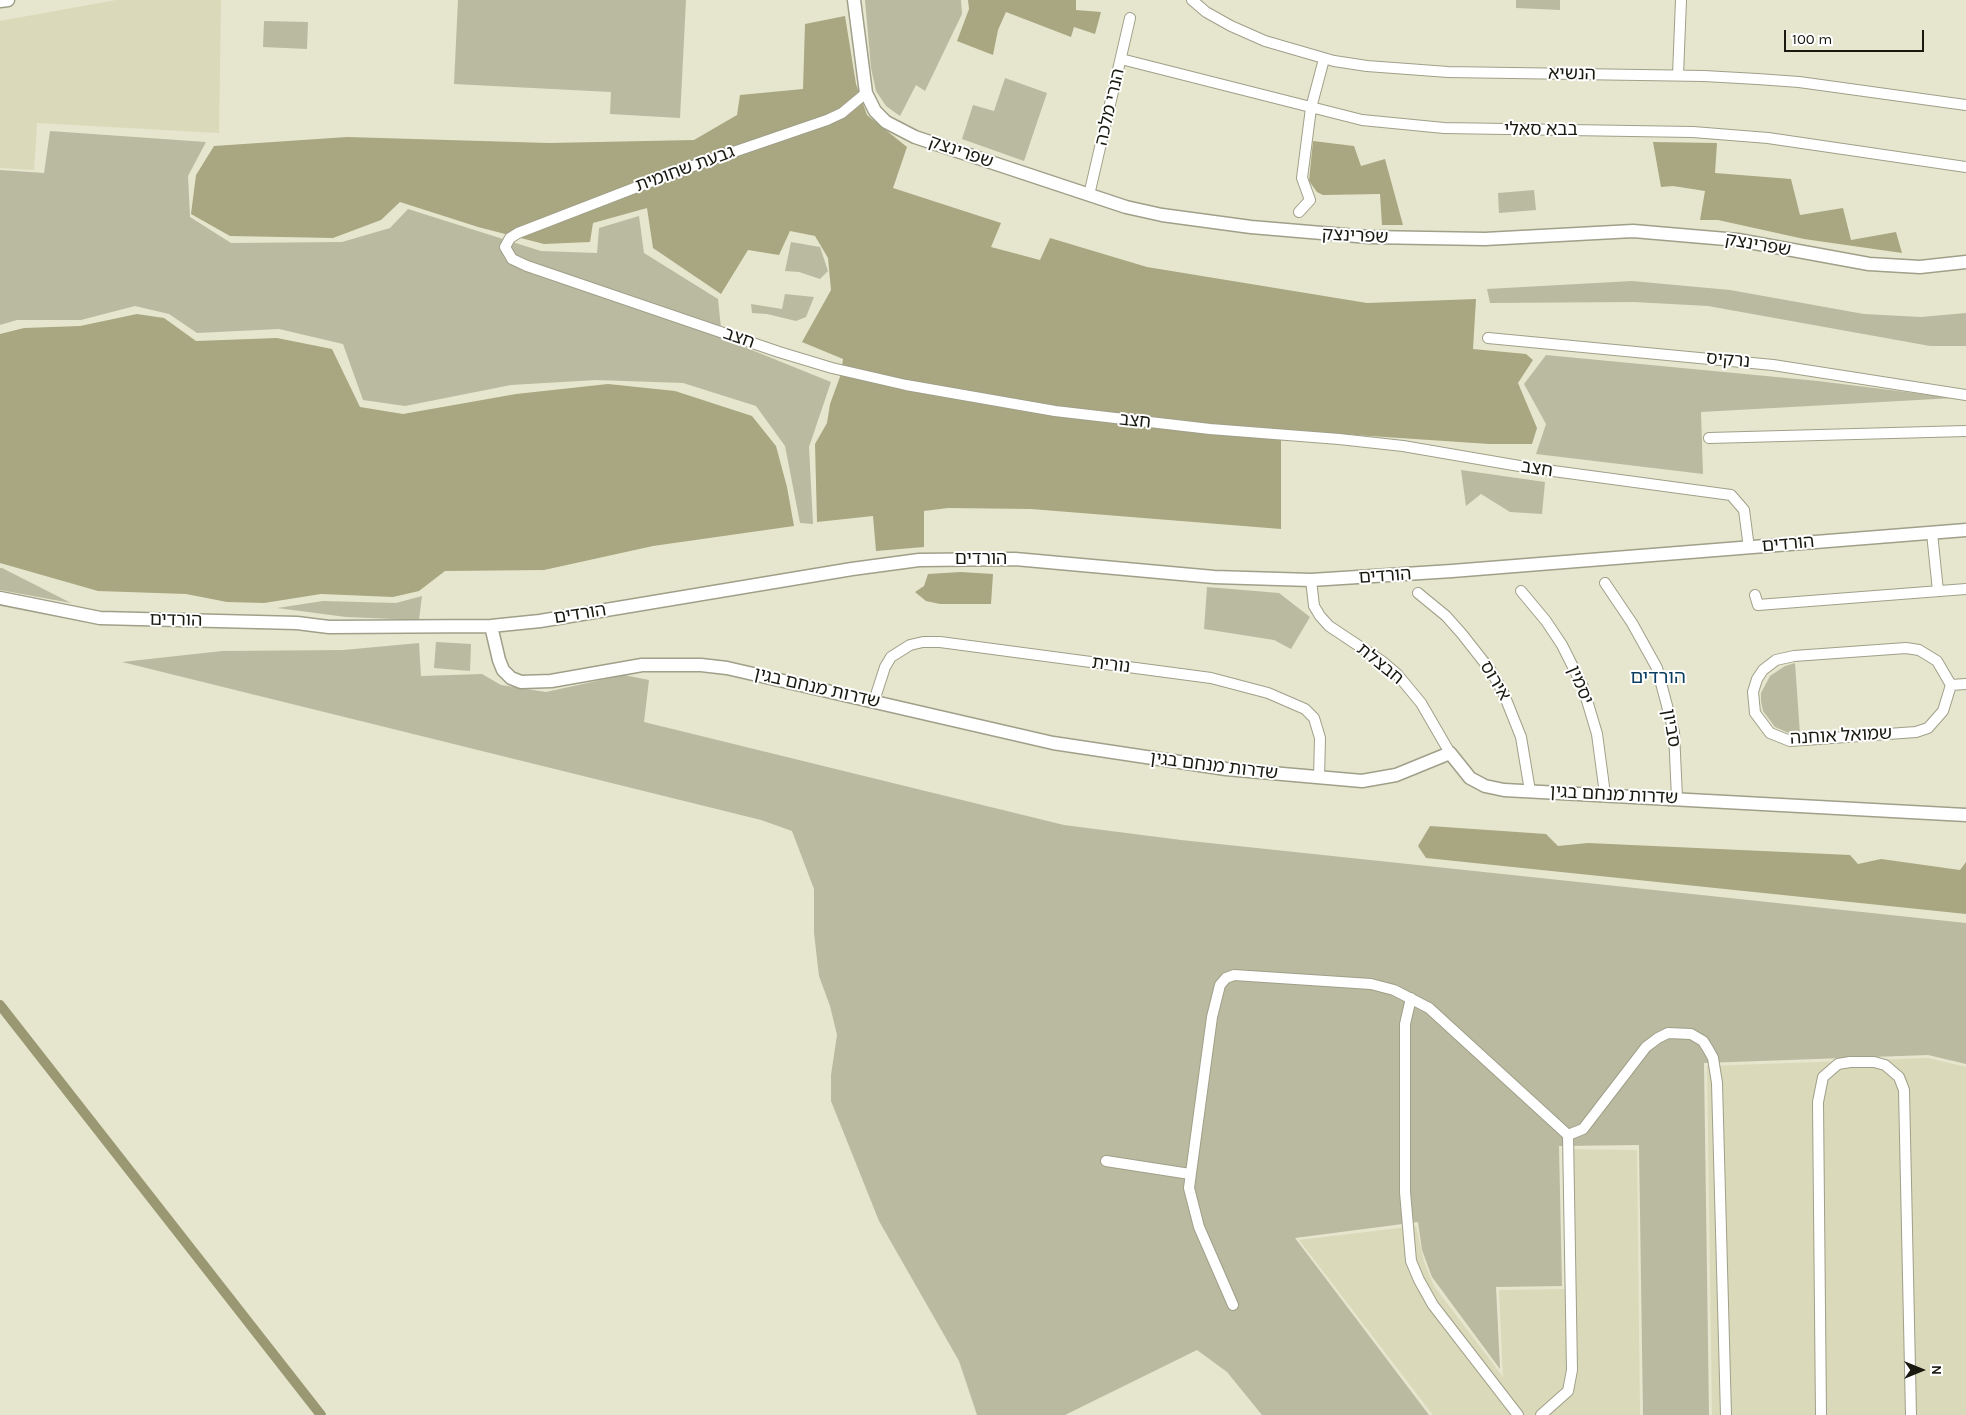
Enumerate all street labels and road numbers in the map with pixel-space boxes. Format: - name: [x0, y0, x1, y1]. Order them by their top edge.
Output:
- street label: הנשיא: [1548, 63, 1596, 85]
- street label: הנרי מלכה: [1091, 66, 1129, 148]
- street label: בבא סאלי: [1504, 119, 1578, 141]
- street label: שפרינצק: [926, 131, 996, 173]
- street label: גבעת שחומית: [632, 141, 738, 197]
- street label: שפרינצק: [1321, 223, 1389, 249]
- street label: שפרינצק: [1723, 229, 1793, 261]
- street label: חצב: [720, 323, 758, 353]
- street label: נרקיס: [1705, 347, 1751, 373]
- street label: חצב: [1118, 409, 1152, 433]
- street label: חצב: [1520, 456, 1554, 482]
- street label: הורדים: [1761, 531, 1815, 557]
- street label: הורדים: [955, 548, 1007, 570]
- street label: הורדים: [1358, 563, 1412, 589]
- street label: הורדים: [552, 599, 608, 629]
- street label: הורדים: [149, 609, 203, 631]
- street label: חבצלת: [1352, 639, 1408, 689]
- street label: נורית: [1090, 652, 1132, 678]
- street label: אירוס: [1475, 657, 1515, 705]
- street label: יסמין: [1562, 662, 1598, 708]
- street label: שדרות מנחם בגין: [752, 663, 882, 713]
- street label: סביון: [1657, 707, 1685, 749]
- street label: שמואל אוחנה: [1789, 723, 1893, 749]
- street label: שדרות מנחם בגין: [1149, 747, 1279, 785]
- street label: שדרות מנחם בגין: [1549, 781, 1679, 809]

